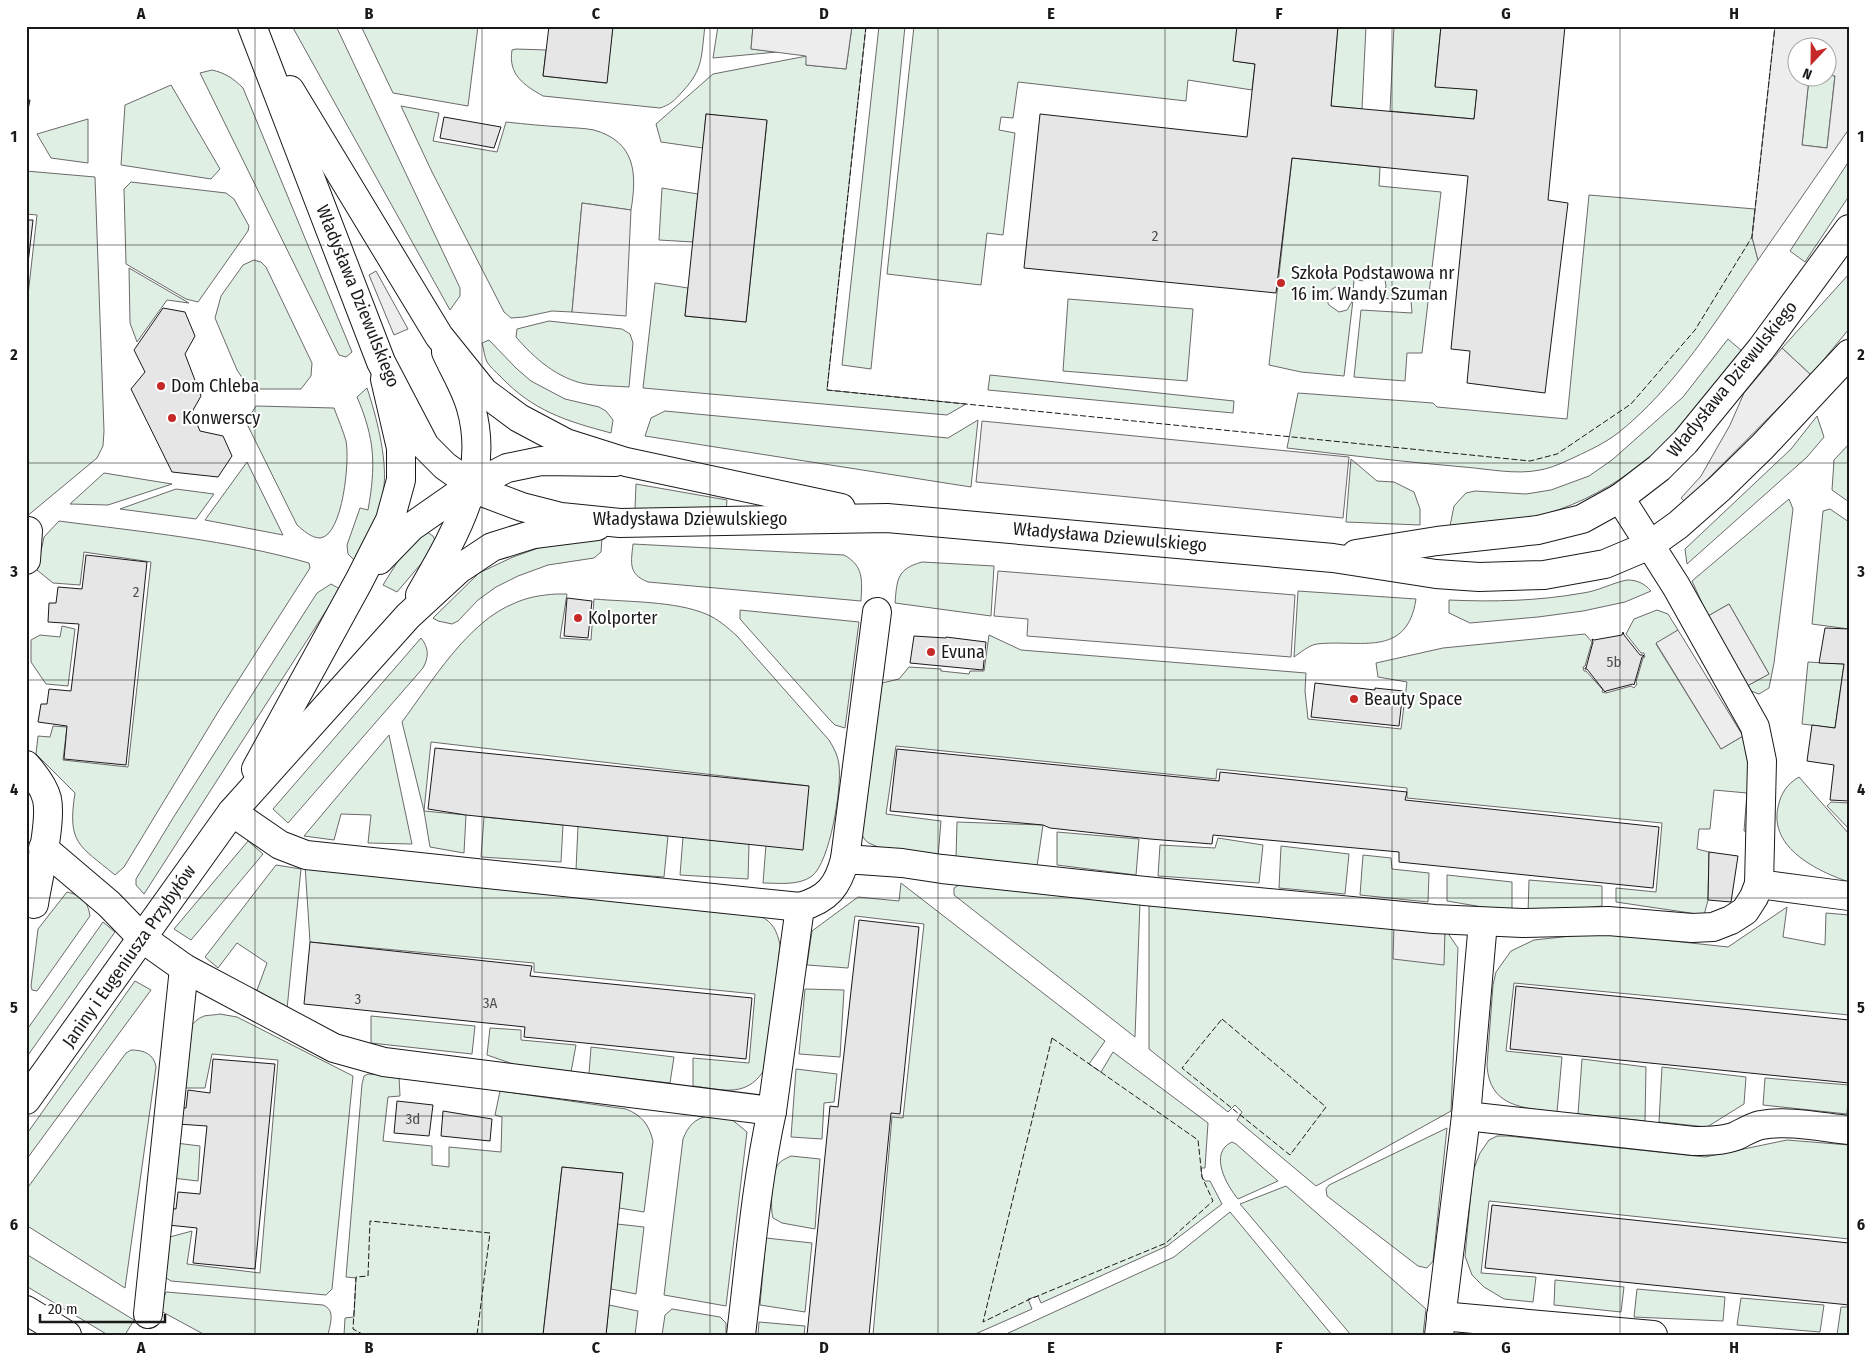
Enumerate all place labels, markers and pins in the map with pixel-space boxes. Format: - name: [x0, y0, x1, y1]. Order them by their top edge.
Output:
- place label: Szkoła Podstawowa nr 16 im. Wandy Szuman: [1291, 262, 1455, 305]
- marker: Szkoła Podstawowa nr 16 im. Wandy Szuman: [1275, 277, 1287, 289]
- place label: Dom Chleba: [171, 375, 259, 397]
- marker: Dom Chleba: [155, 380, 167, 392]
- place label: Konwerscy: [182, 407, 260, 429]
- marker: Konwerscy: [166, 412, 178, 424]
- place label: Kolporter: [588, 607, 658, 629]
- marker: Kolporter: [572, 612, 584, 624]
- place label: Evuna: [941, 641, 985, 663]
- marker: Evuna: [925, 646, 937, 658]
- place label: Beauty Space: [1364, 688, 1462, 710]
- marker: Beauty Space: [1348, 693, 1360, 705]

